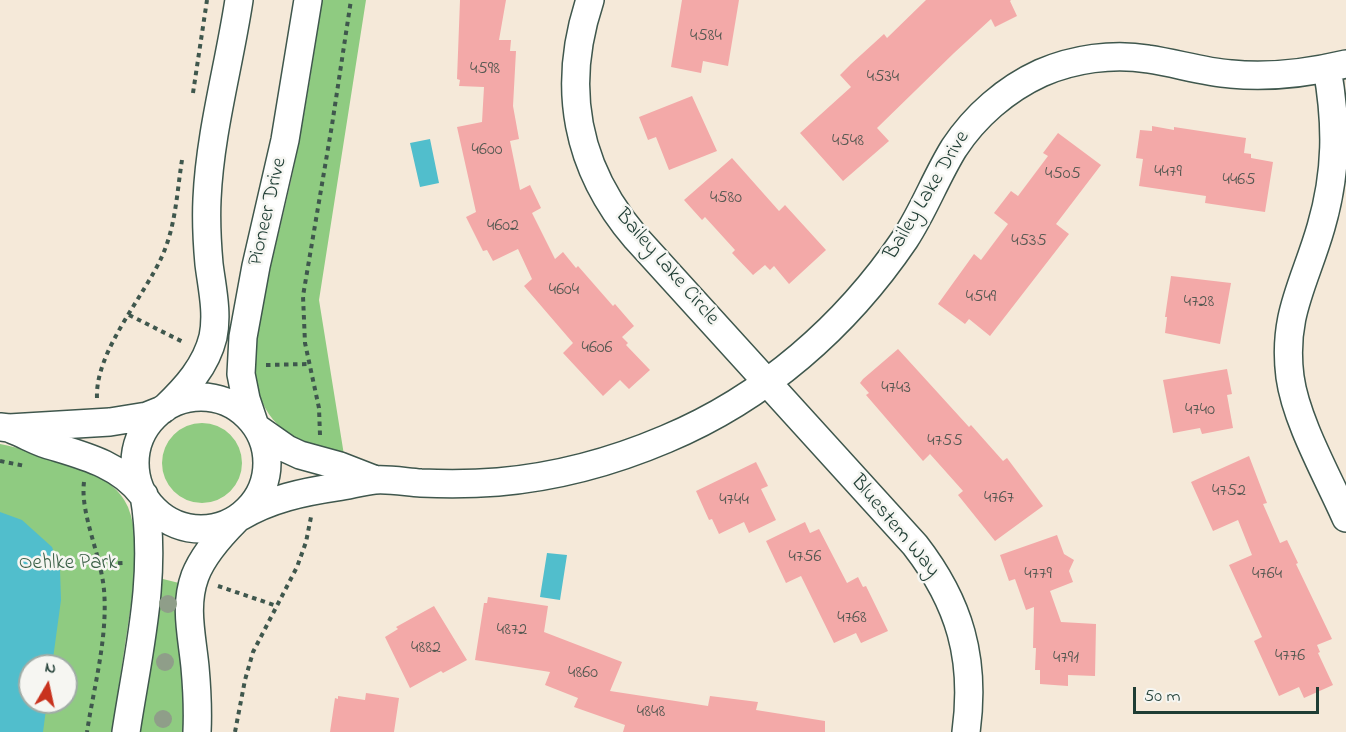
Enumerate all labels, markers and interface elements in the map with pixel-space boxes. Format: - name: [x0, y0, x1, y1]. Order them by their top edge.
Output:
- house number: 4584: [690, 26, 722, 48]
- house number: 4598: [470, 59, 500, 81]
- house number: 4534: [867, 67, 899, 89]
- street label: Bailey Lake Drive: [880, 127, 976, 265]
- house number: 4548: [832, 131, 864, 153]
- house number: 4600: [472, 140, 502, 162]
- street label: Pioneer Drive: [244, 155, 294, 269]
- house number: 4479: [1154, 162, 1182, 184]
- house number: 4505: [1045, 164, 1081, 186]
- house number: 4465: [1222, 170, 1256, 192]
- house number: 4580: [710, 188, 742, 210]
- street label: Bailey Lake Circle: [609, 205, 723, 331]
- house number: 4602: [487, 216, 519, 238]
- house number: 4535: [1011, 231, 1047, 253]
- house number: 4604: [549, 280, 579, 302]
- house number: 4549: [966, 287, 996, 309]
- house number: 4728: [1184, 292, 1214, 314]
- house number: 4606: [581, 338, 613, 360]
- house number: 4743: [881, 378, 911, 400]
- house number: 4740: [1185, 400, 1215, 422]
- house number: 4755: [927, 431, 963, 453]
- street label: Bluestem Way: [844, 471, 944, 583]
- house number: 4752: [1212, 481, 1246, 503]
- house number: 4767: [984, 488, 1014, 510]
- house number: 4744: [719, 490, 749, 512]
- house number: 4756: [788, 547, 822, 569]
- park label: Oehlke Park: [19, 552, 117, 578]
- house number: 4779: [1024, 564, 1052, 586]
- house number: 4764: [1252, 564, 1282, 586]
- house number: 4768: [837, 608, 867, 630]
- house number: 4872: [497, 620, 527, 642]
- house number: 4882: [411, 638, 441, 660]
- house number: 4776: [1275, 646, 1305, 668]
- house number: 4791: [1053, 648, 1079, 670]
- north arrow: [18, 654, 78, 714]
- text: N: [43, 655, 58, 681]
- house number: 4860: [568, 663, 598, 685]
- scale bar: [1136, 675, 1322, 713]
- text: 50 m: [1144, 684, 1181, 710]
- house number: 4848: [637, 702, 665, 724]

